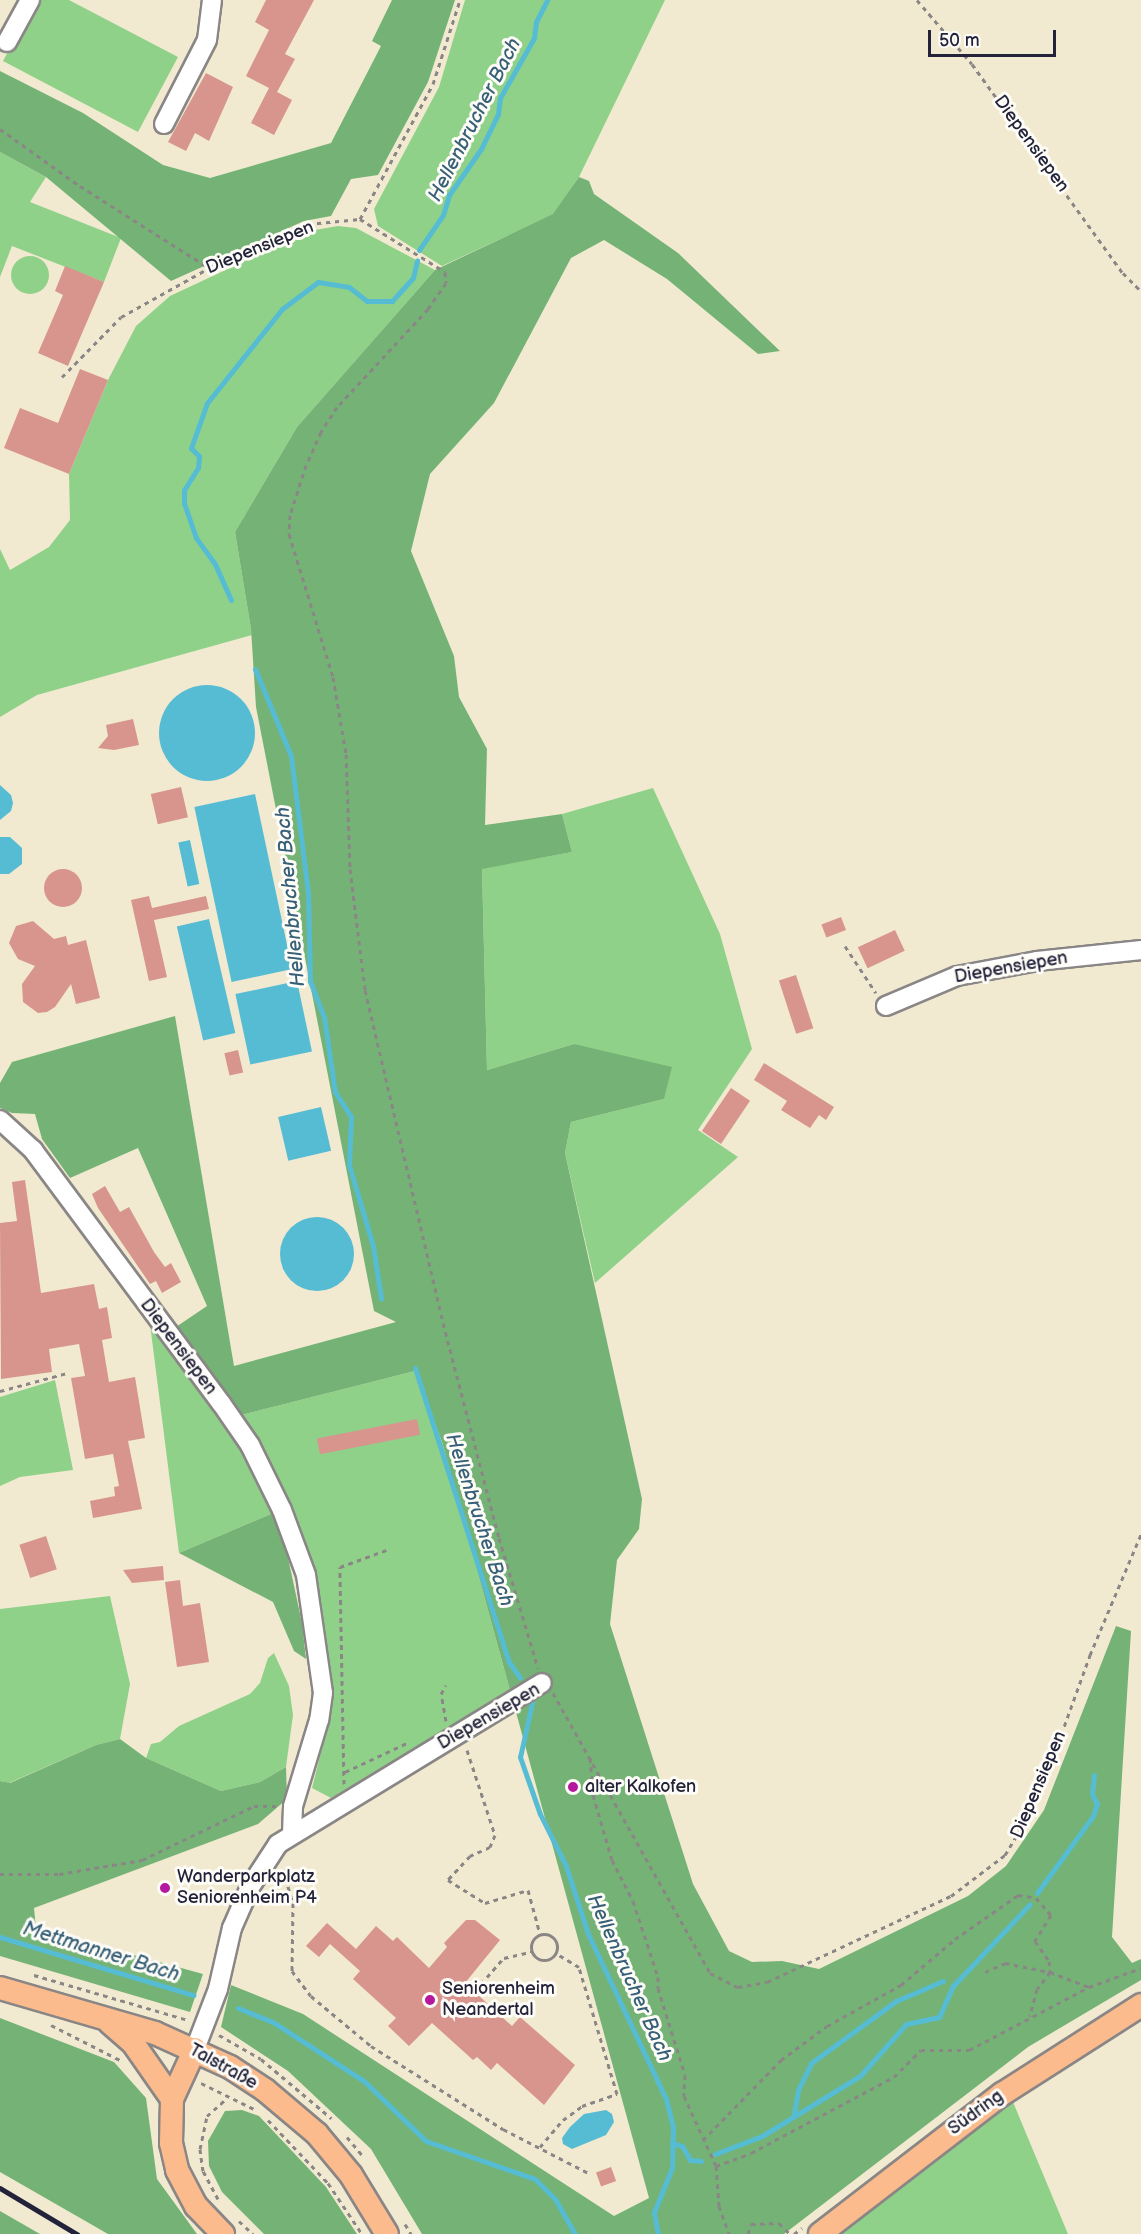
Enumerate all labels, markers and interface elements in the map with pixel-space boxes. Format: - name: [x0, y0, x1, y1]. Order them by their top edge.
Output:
- scale bar: [931, 18, 1058, 56]
- text: 50 m: [939, 30, 980, 51]
- water label: Hellenbrucher Bach: [423, 34, 527, 206]
- street label: Diepensiepen: [989, 91, 1073, 197]
- street label: Diepensiepen: [203, 217, 317, 279]
- water label: Hellenbrucher Bach: [271, 806, 311, 988]
- street label: Diepensiepen: [953, 947, 1069, 989]
- street label: Diepensiepen: [135, 1295, 221, 1399]
- water label: Hellenbrucher Bach: [440, 1431, 518, 1609]
- street label: Diepensiepen: [434, 1679, 544, 1755]
- street label: Diepensiepen: [1007, 1728, 1071, 1842]
- place label: alter Kalkofen: [585, 1776, 696, 1798]
- marker: alter Kalkofen: [566, 1780, 580, 1794]
- place label: Wanderparkplatz Seniorenheim P4: [177, 1867, 317, 1910]
- marker: Wanderparkplatz Seniorenheim P4: [158, 1881, 172, 1895]
- water label: Hellenbrucher Bach: [581, 1891, 677, 2065]
- water label: Mettmanner Bach: [20, 1917, 182, 1987]
- place label: Seniorenheim Neandertal: [442, 1979, 555, 2022]
- marker: Seniorenheim Neandertal: [423, 1993, 437, 2007]
- street label: Talstraße: [185, 2039, 261, 2095]
- street label: Südring: [944, 2086, 1008, 2140]

